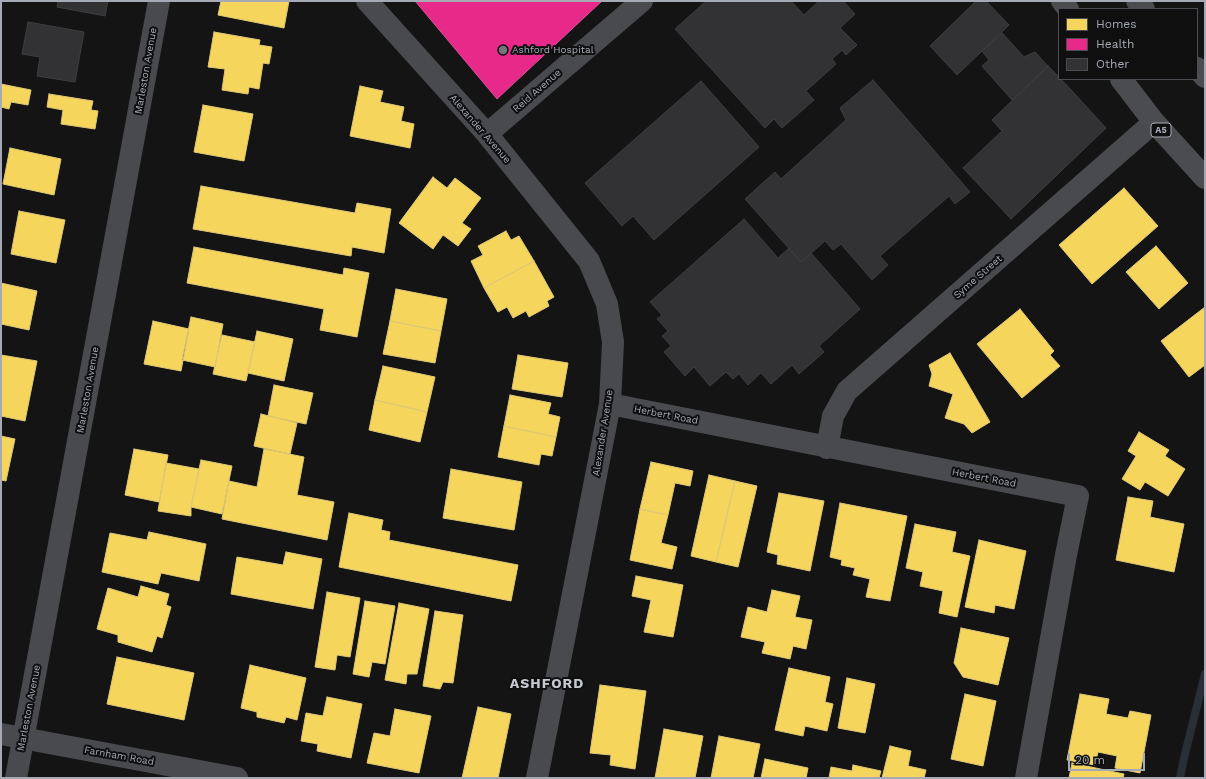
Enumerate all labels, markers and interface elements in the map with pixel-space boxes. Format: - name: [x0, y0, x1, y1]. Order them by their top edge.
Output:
- legend: [1058, 8, 1198, 80]
- text: Homes: [1096, 17, 1137, 31]
- street label: Marleston Avenue: [132, 27, 160, 115]
- text: Health: [1096, 37, 1134, 51]
- marker: Ashford Hospital: [497, 44, 509, 56]
- place label: Ashford Hospital: [512, 44, 594, 56]
- text: Other: [1096, 57, 1129, 71]
- street label: Reid Avenue: [510, 67, 564, 115]
- street label: Alexander Avenue: [447, 92, 513, 166]
- road number: A5: [1151, 123, 1171, 137]
- street label: Syme Street: [951, 253, 1005, 301]
- street label: Marleston Avenue: [74, 346, 102, 434]
- street label: Alexander Avenue: [590, 389, 616, 477]
- street label: Herbert Road: [633, 403, 699, 427]
- street label: Herbert Road: [951, 466, 1017, 490]
- street label: Marleston Avenue: [15, 664, 43, 752]
- district label: ASHFORD: [510, 676, 584, 692]
- street label: Farnham Road: [83, 744, 155, 768]
- scale bar: [1070, 745, 1147, 771]
- text: 20 m: [1075, 753, 1105, 767]

